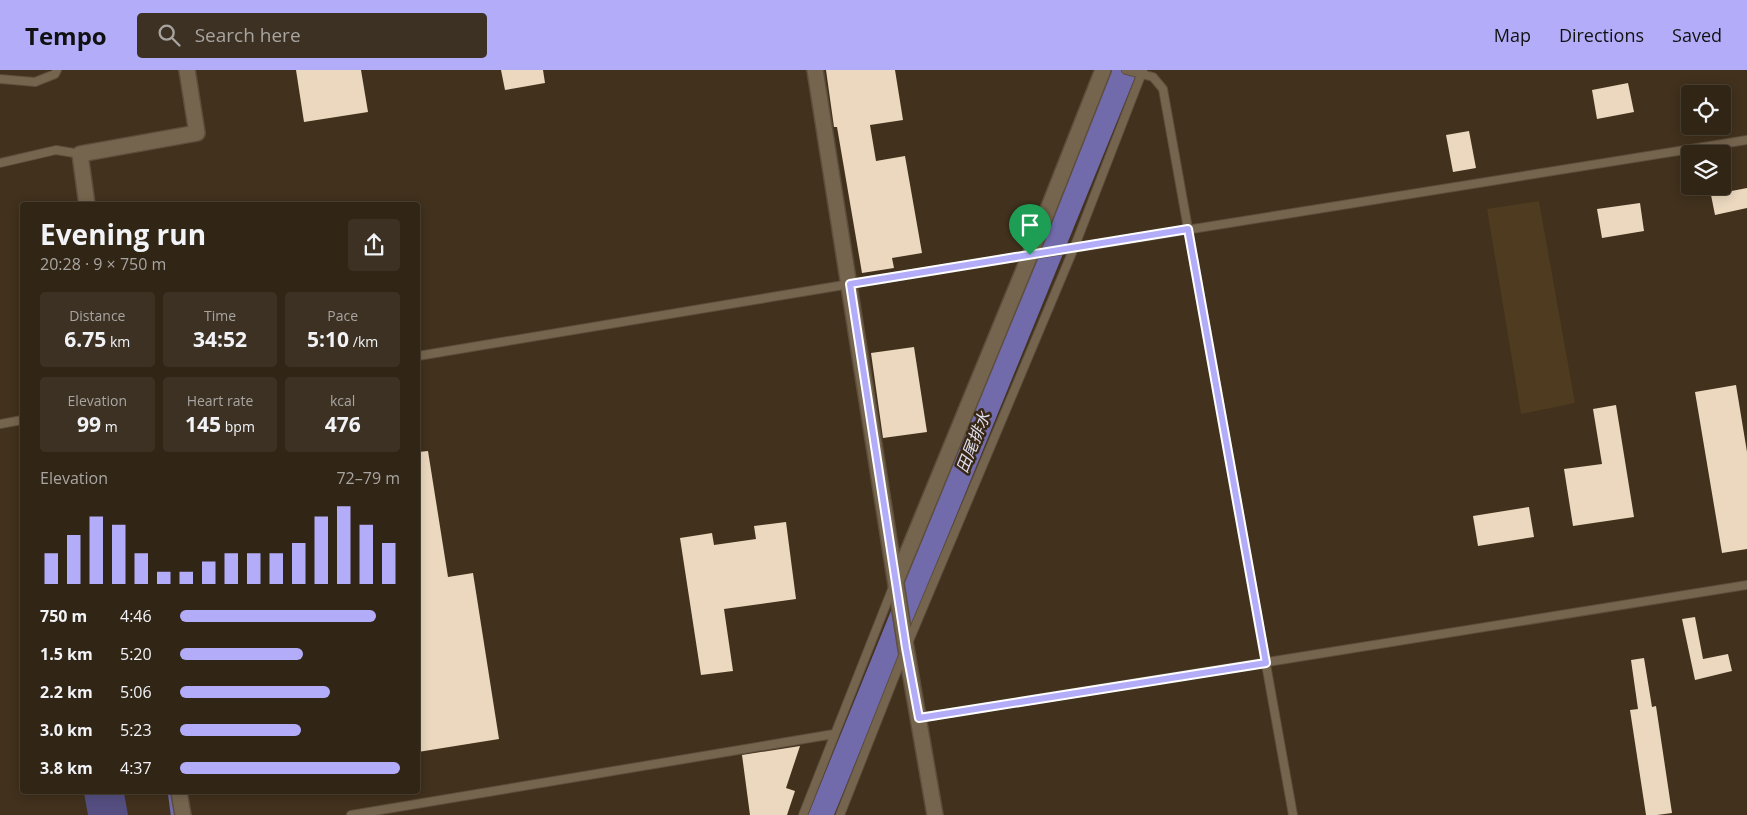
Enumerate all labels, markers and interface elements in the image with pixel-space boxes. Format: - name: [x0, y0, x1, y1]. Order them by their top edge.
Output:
- search box: [137, 13, 487, 58]
- text: Tempo: [25, 19, 107, 52]
- icon: search: [155, 21, 183, 49]
- text: Search here: [195, 22, 301, 48]
- text: Map: [1494, 23, 1531, 47]
- text: Directions: [1559, 23, 1644, 47]
- text: Saved: [1672, 23, 1722, 47]
- map controls: [1681, 85, 1731, 195]
- button: locate: [1681, 85, 1731, 135]
- button: layers: [1681, 145, 1731, 195]
- pin: [1009, 204, 1051, 255]
- icon: arrive: [1016, 211, 1044, 239]
- text: Evening run: [40, 215, 206, 253]
- button: share: [348, 219, 400, 271]
- text: 20:28 · 9 × 750 m: [40, 253, 166, 275]
- text: Distance: [69, 306, 125, 325]
- text: Time: [204, 306, 236, 325]
- text: Pace: [327, 306, 358, 325]
- text: 6.75: [64, 325, 106, 353]
- text: 34:52: [193, 325, 247, 353]
- text: 5:10: [307, 325, 349, 353]
- text: km: [106, 332, 130, 351]
- text: /km: [349, 332, 378, 351]
- text: Elevation: [68, 391, 127, 410]
- text: Heart rate: [187, 391, 253, 410]
- text: kcal: [330, 391, 355, 410]
- water label: 田尾排水: [951, 407, 996, 476]
- text: 99: [77, 410, 101, 438]
- text: 145: [185, 410, 221, 438]
- text: 476: [325, 410, 361, 438]
- text: m: [101, 417, 118, 436]
- text: bpm: [221, 417, 255, 436]
- text: Elevation: [40, 467, 108, 489]
- text: 72–79 m: [336, 467, 400, 489]
- text: 750 m: [40, 605, 87, 627]
- text: 4:46: [120, 605, 152, 627]
- text: 1.5 km: [40, 643, 93, 665]
- text: 5:20: [120, 643, 152, 665]
- text: 2.2 km: [40, 681, 93, 703]
- text: 5:06: [120, 681, 152, 703]
- text: 3.0 km: [40, 719, 93, 741]
- text: 5:23: [120, 719, 152, 741]
- text: 3.8 km: [40, 757, 93, 779]
- text: 4:37: [120, 757, 152, 779]

